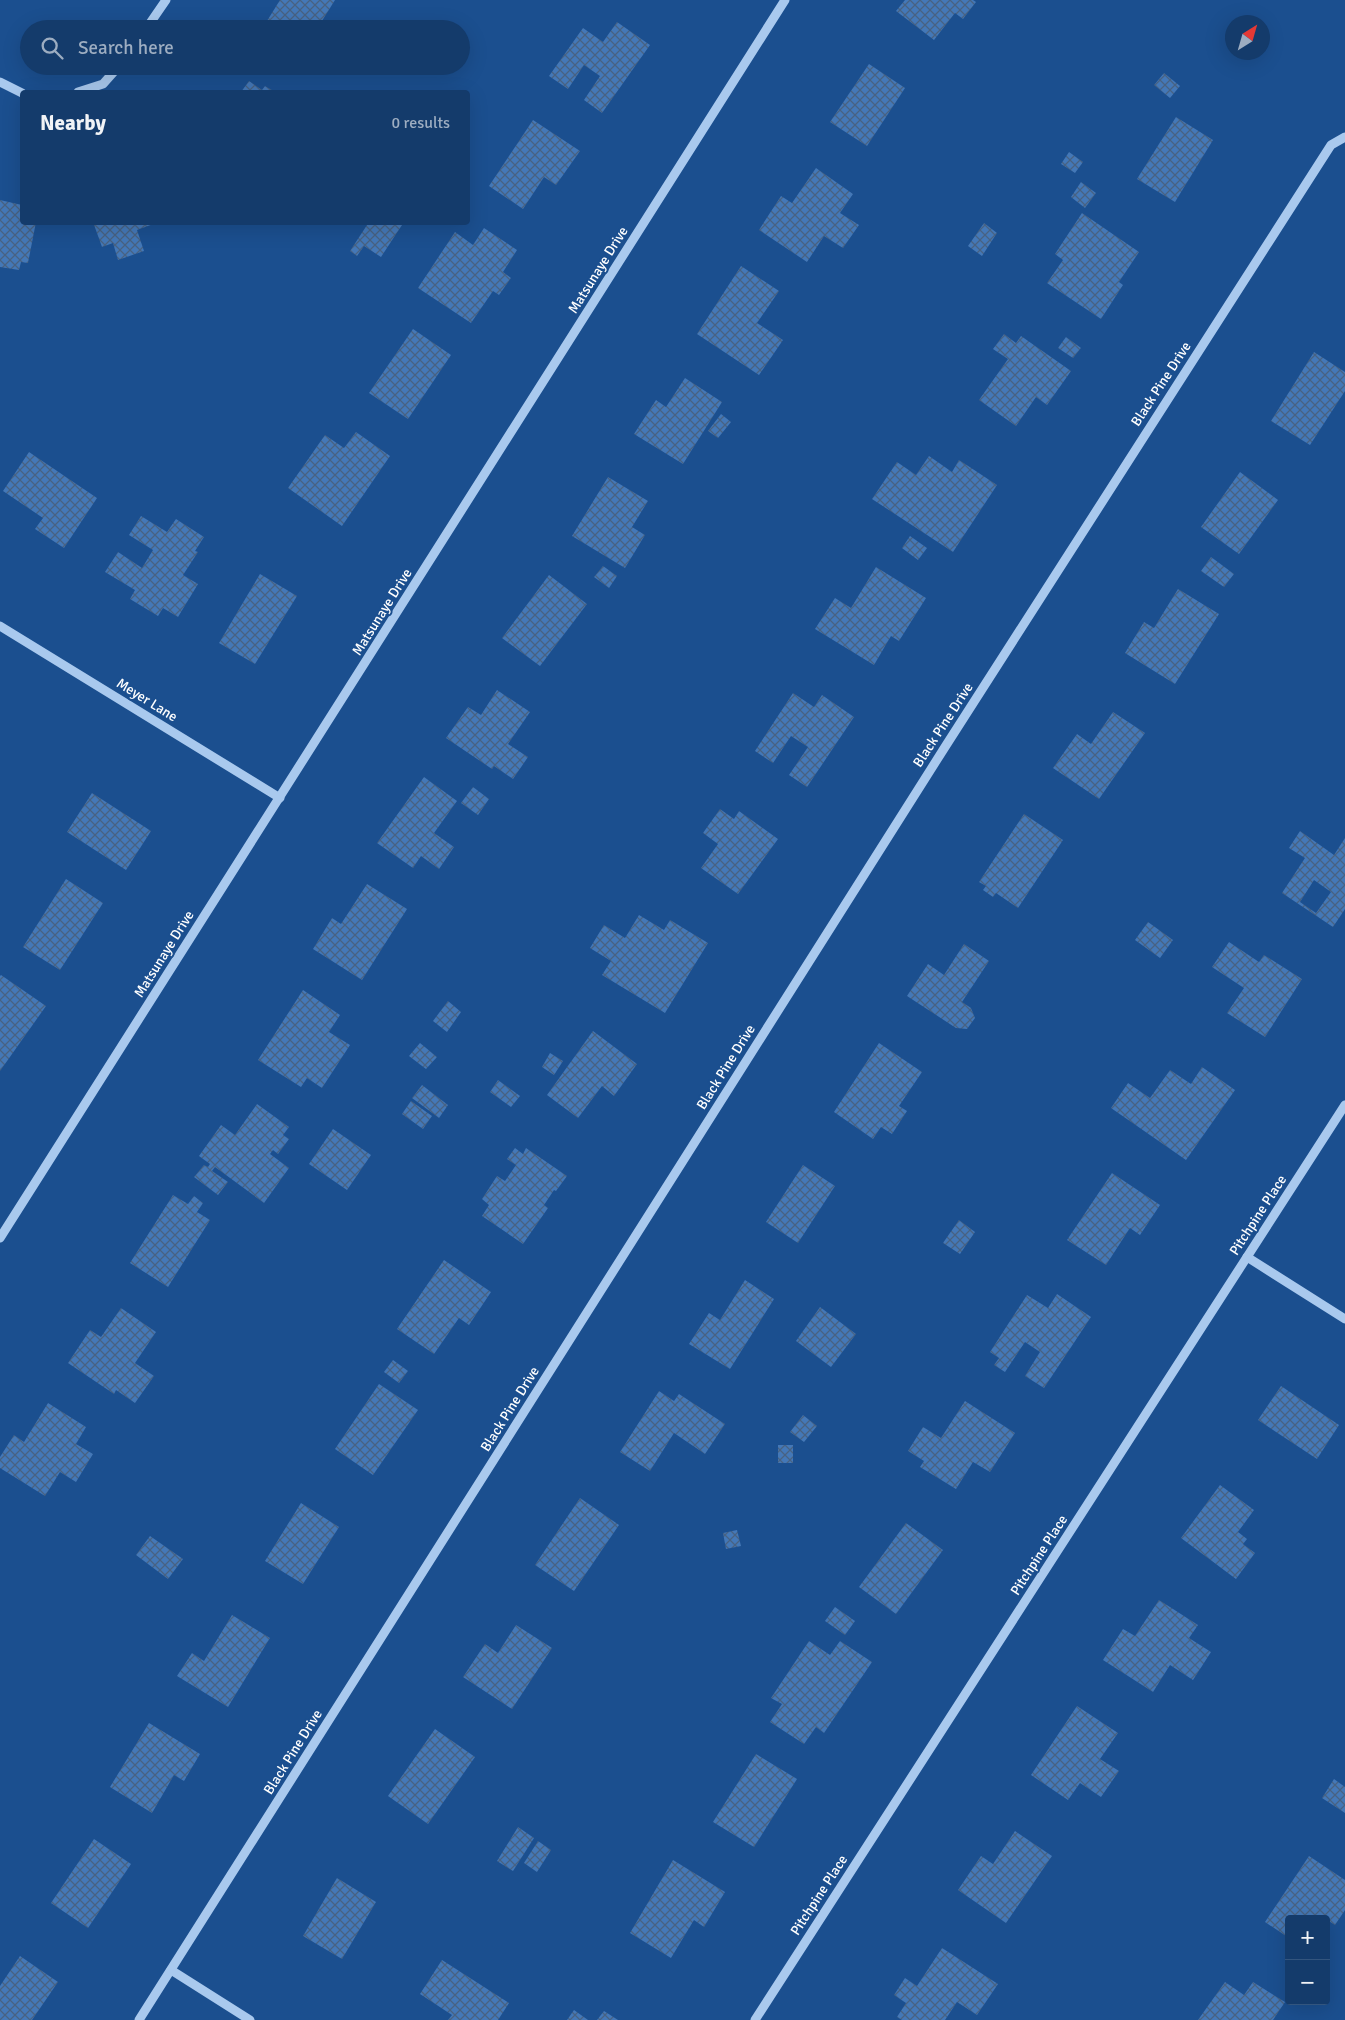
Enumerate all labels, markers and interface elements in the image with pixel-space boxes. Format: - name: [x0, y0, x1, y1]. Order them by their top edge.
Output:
- north arrow: [1225, 15, 1270, 60]
- search box: [20, 20, 470, 75]
- icon: search: [38, 34, 66, 62]
- text: Search here: [78, 36, 174, 60]
- text: Nearby: [40, 110, 106, 136]
- text: 0 results: [391, 113, 450, 133]
- street label: Matsunaye Drive: [564, 223, 632, 317]
- street label: Black Pine Drive: [1127, 339, 1195, 429]
- street label: Matsunaye Drive: [348, 565, 416, 659]
- street label: Meyer Lane: [113, 675, 181, 725]
- street label: Black Pine Drive: [909, 680, 977, 770]
- street label: Matsunaye Drive: [130, 907, 198, 1001]
- street label: Black Pine Drive: [693, 1021, 759, 1113]
- street label: Pitchpine Place: [1226, 1172, 1290, 1258]
- street label: Black Pine Drive: [477, 1363, 543, 1455]
- street label: Pitchpine Place: [1007, 1512, 1071, 1598]
- street label: Black Pine Drive: [260, 1706, 326, 1798]
- street label: Pitchpine Place: [787, 1852, 851, 1938]
- map controls: [1285, 1915, 1330, 2005]
- button: +: [1285, 1915, 1330, 1960]
- button: −: [1285, 1960, 1330, 2005]

